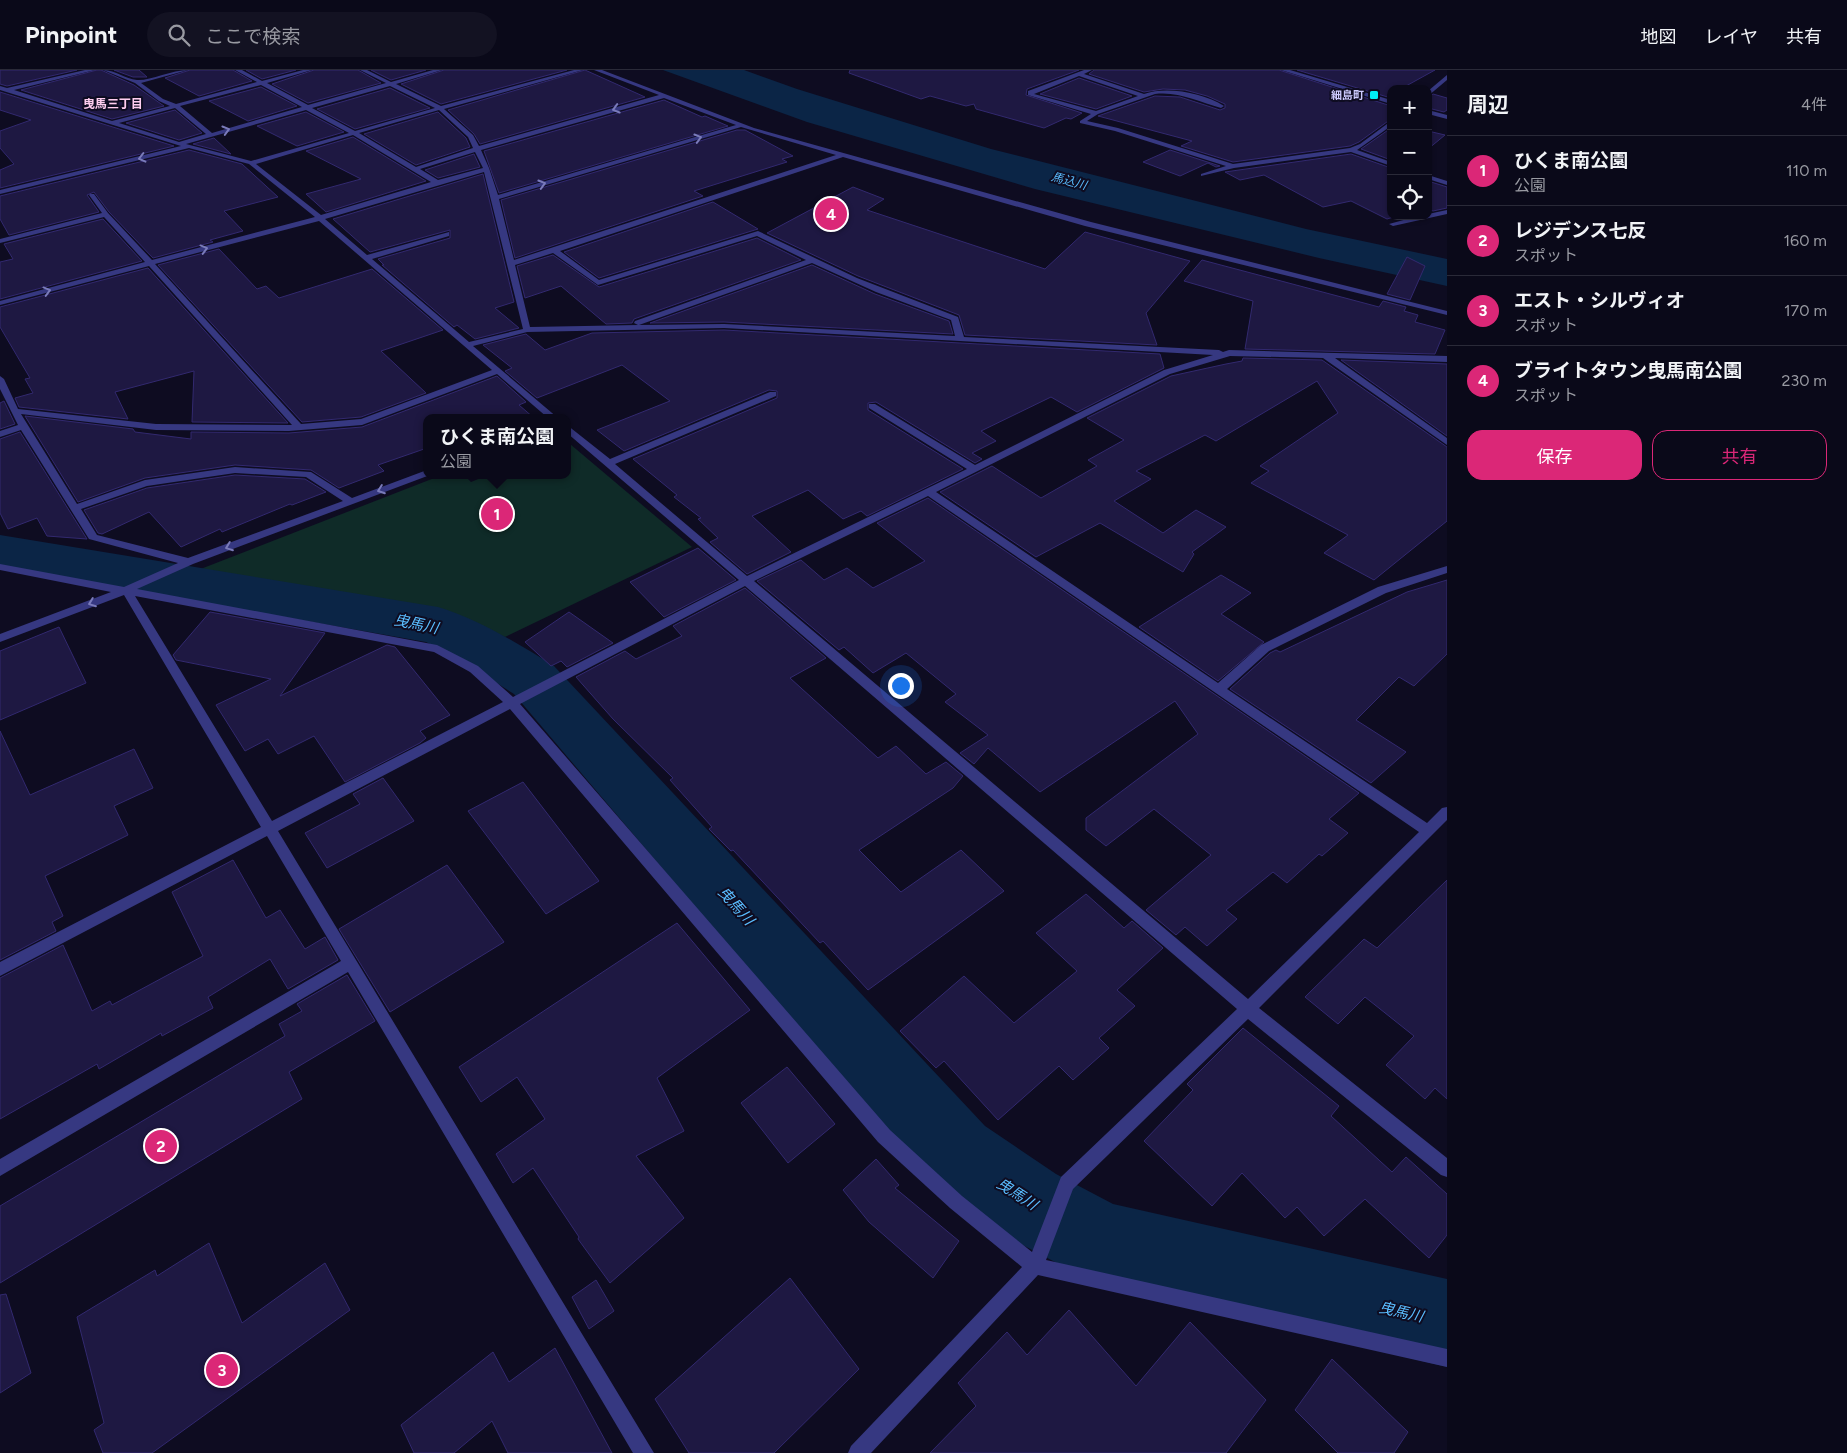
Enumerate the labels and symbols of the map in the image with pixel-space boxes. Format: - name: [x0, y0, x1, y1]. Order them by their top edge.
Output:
- place label: 細島町: [1331, 89, 1364, 102]
- marker: 細島町: [1368, 89, 1380, 101]
- district label: 曳馬三丁目: [83, 97, 143, 111]
- one-way arrow: [613, 104, 621, 114]
- one-way arrow: [221, 126, 229, 136]
- one-way arrow: [693, 134, 701, 144]
- one-way arrow: [137, 152, 146, 163]
- water label: 馬込川: [1050, 170, 1090, 193]
- one-way arrow: [537, 179, 545, 189]
- pin: 4: [815, 195, 847, 233]
- one-way arrow: [200, 244, 208, 254]
- one-way arrow: [43, 286, 51, 296]
- one-way arrow: [377, 484, 386, 494]
- pin: 1: [481, 495, 513, 533]
- one-way arrow: [225, 541, 234, 551]
- one-way arrow: [88, 596, 97, 607]
- water label: 曳馬川: [392, 611, 442, 638]
- your location: [888, 673, 914, 699]
- water label: 曳馬川: [714, 883, 759, 930]
- pin: 2: [145, 1127, 177, 1165]
- water label: 曳馬川: [993, 1174, 1042, 1215]
- water label: 曳馬川: [1377, 1298, 1427, 1326]
- pin: 3: [206, 1351, 238, 1389]

